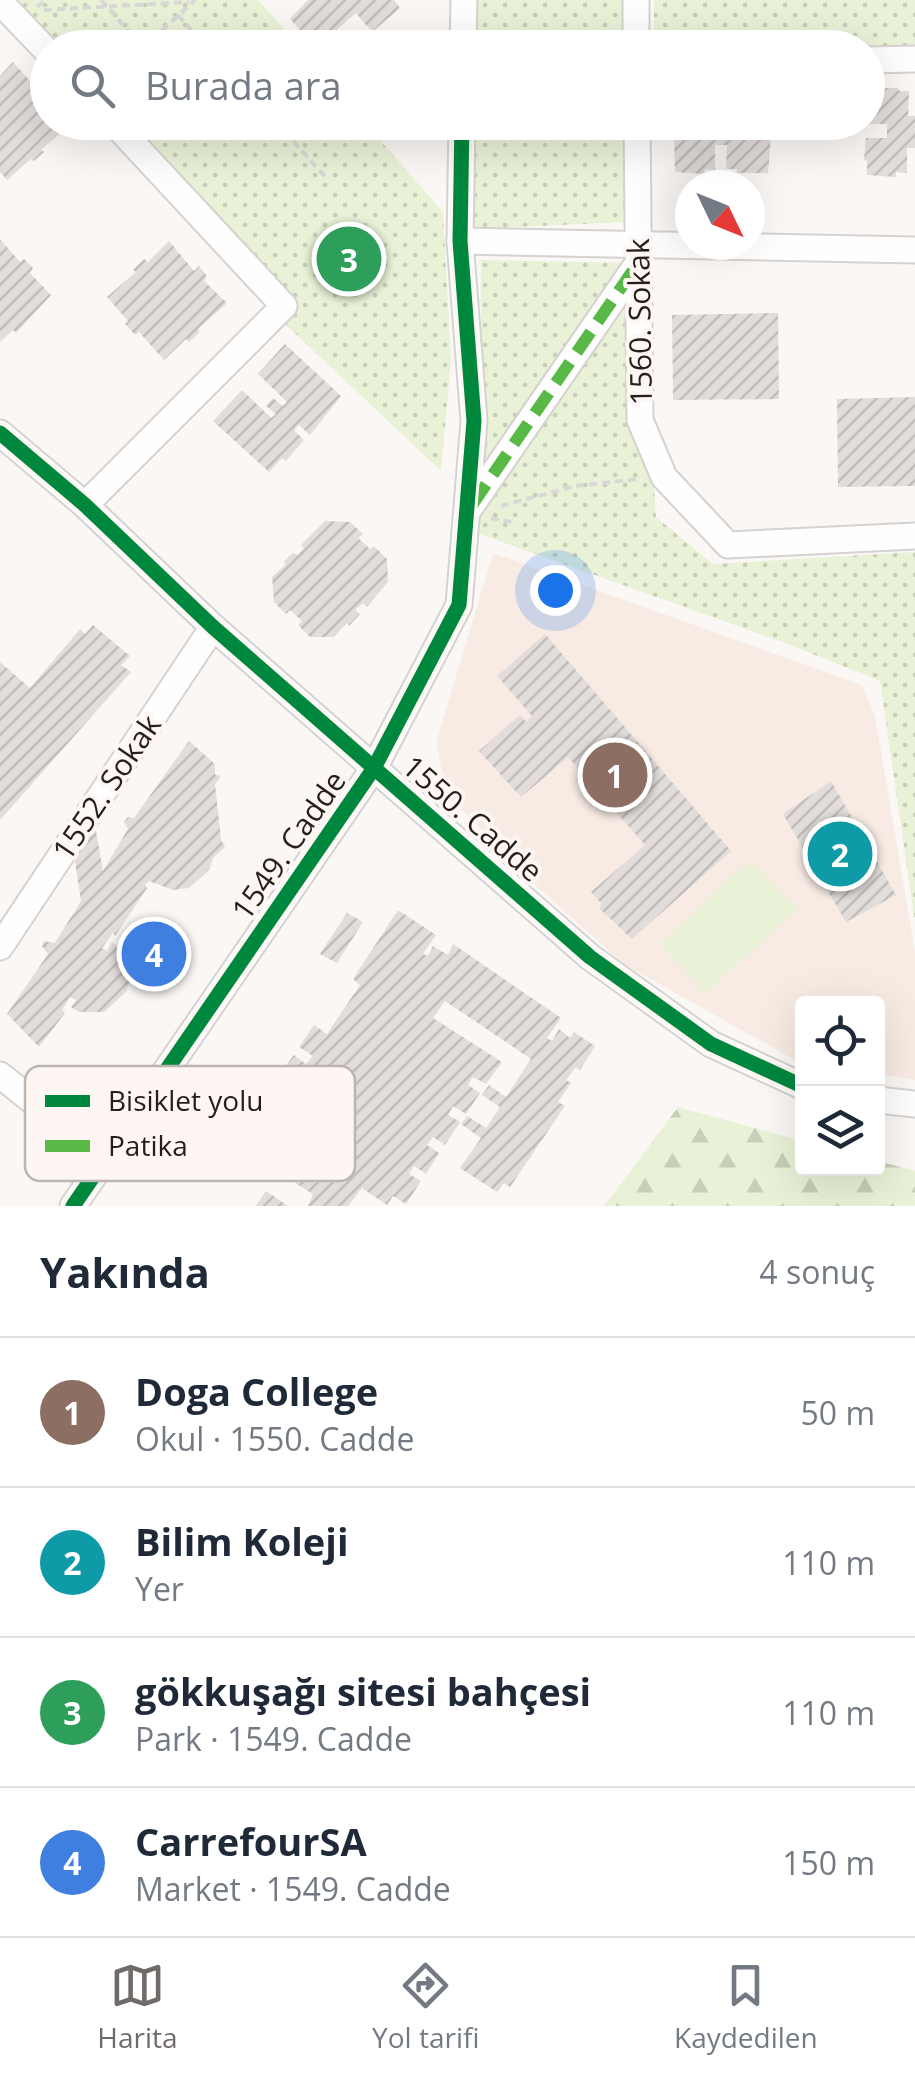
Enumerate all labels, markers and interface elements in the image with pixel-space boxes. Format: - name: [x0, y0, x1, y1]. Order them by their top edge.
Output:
- search box: [30, 30, 885, 140]
- icon: search: [65, 58, 120, 113]
- text: Burada ara: [145, 59, 342, 111]
- north arrow: [675, 170, 765, 260]
- pin: 3: [316, 222, 382, 296]
- street label: 1560. Sokak: [617, 238, 661, 406]
- your location: [530, 565, 581, 616]
- street label: 1552. Sokak: [42, 706, 170, 868]
- pin: 1: [582, 738, 648, 812]
- street label: 1550. Cadde: [394, 746, 552, 890]
- street label: 1549. Cadde: [221, 762, 355, 928]
- pin: 2: [808, 816, 872, 892]
- pin: 4: [122, 916, 186, 992]
- map controls: [795, 996, 885, 1176]
- button: locate: [795, 996, 885, 1086]
- legend: [25, 1066, 355, 1181]
- text: Bisiklet yolu: [108, 1081, 263, 1119]
- button: layers: [795, 1086, 885, 1176]
- text: Patika: [108, 1126, 188, 1164]
- text: Yakında: [40, 1243, 210, 1300]
- text: 4 sonuç: [759, 1250, 875, 1293]
- text: Doga College: [135, 1365, 378, 1417]
- text: 1: [63, 1391, 82, 1434]
- text: 50 m: [800, 1391, 875, 1434]
- text: Okul · 1550. Cadde: [135, 1417, 414, 1460]
- text: Bilim Koleji: [135, 1515, 349, 1567]
- text: 2: [63, 1541, 82, 1584]
- text: 110 m: [782, 1541, 875, 1584]
- text: Yer: [135, 1567, 184, 1610]
- text: gökkuşağı sitesi bahçesi: [135, 1665, 591, 1717]
- text: 3: [63, 1691, 82, 1734]
- text: 110 m: [782, 1691, 875, 1734]
- text: Park · 1549. Cadde: [135, 1717, 412, 1760]
- text: CarrefourSA: [135, 1815, 367, 1867]
- text: 4: [63, 1841, 82, 1884]
- text: 150 m: [782, 1841, 875, 1884]
- text: Market · 1549. Cadde: [135, 1867, 451, 1910]
- tab: Harita: [97, 1958, 178, 2056]
- tab: Yol tarifi: [372, 1958, 479, 2056]
- tab: Kaydedilen: [674, 1958, 818, 2056]

